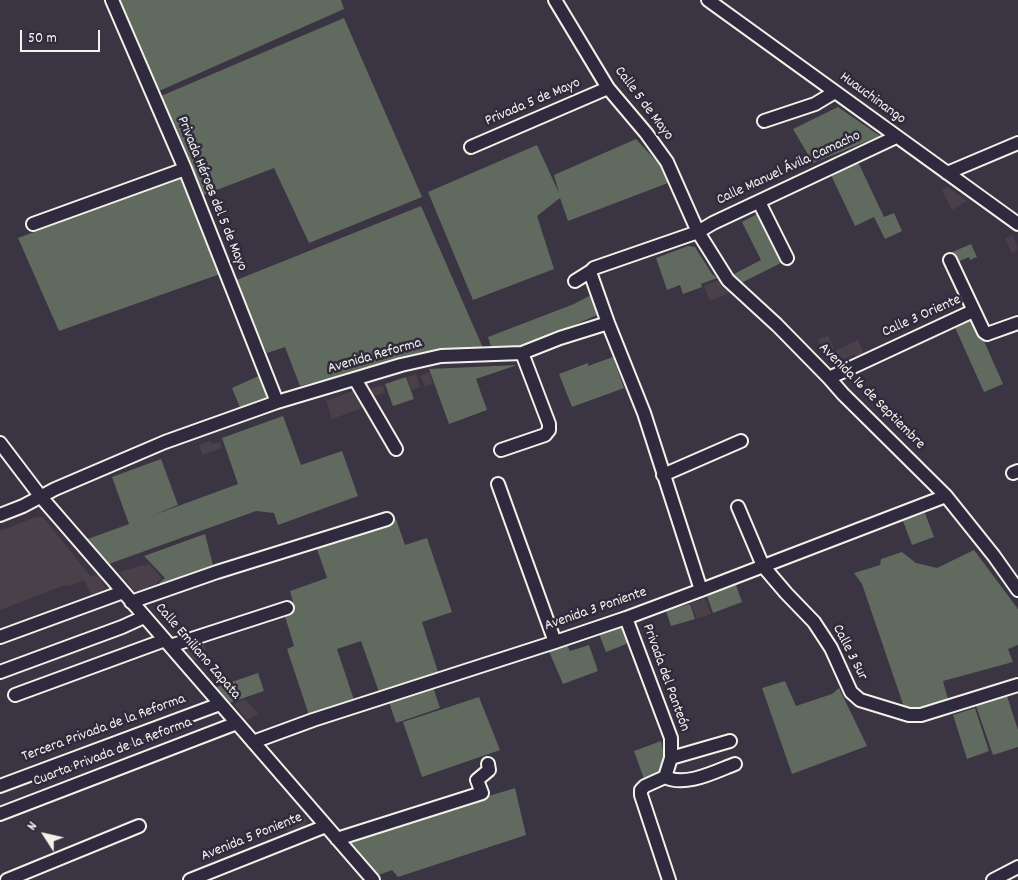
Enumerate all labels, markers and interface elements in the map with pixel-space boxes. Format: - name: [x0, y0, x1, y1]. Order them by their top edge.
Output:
- scale bar: [22, 20, 102, 52]
- text: 50 m: [28, 28, 57, 50]
- street label: Calle 5 de Mayo: [609, 64, 677, 144]
- street label: Huauchinango: [835, 69, 909, 129]
- street label: Privada 5 de Mayo: [483, 75, 583, 131]
- street label: Privada Héroes del 5 de Mayo: [172, 114, 250, 274]
- street label: Calle Manuel Ávila Camacho: [714, 128, 864, 210]
- street label: Calle 3 Oriente: [880, 292, 964, 342]
- street label: Avenida Reforma: [326, 335, 424, 379]
- street label: Avenida 16 de Septiembre: [814, 340, 928, 454]
- street label: Avenida 3 Poniente: [542, 584, 650, 636]
- street label: Calle Emiliano Zapata: [150, 600, 244, 704]
- street label: Privada del Panteón: [637, 622, 693, 734]
- street label: Calle 3 Sur: [827, 622, 871, 684]
- street label: Tercera Privada de la Reforma: [20, 691, 188, 767]
- street label: Cuarta Privada de la Reforma: [31, 714, 195, 792]
- north arrow: [20, 810, 70, 860]
- street label: Avenida 5 Poniente: [199, 810, 305, 866]
- text: N: [23, 818, 43, 835]

